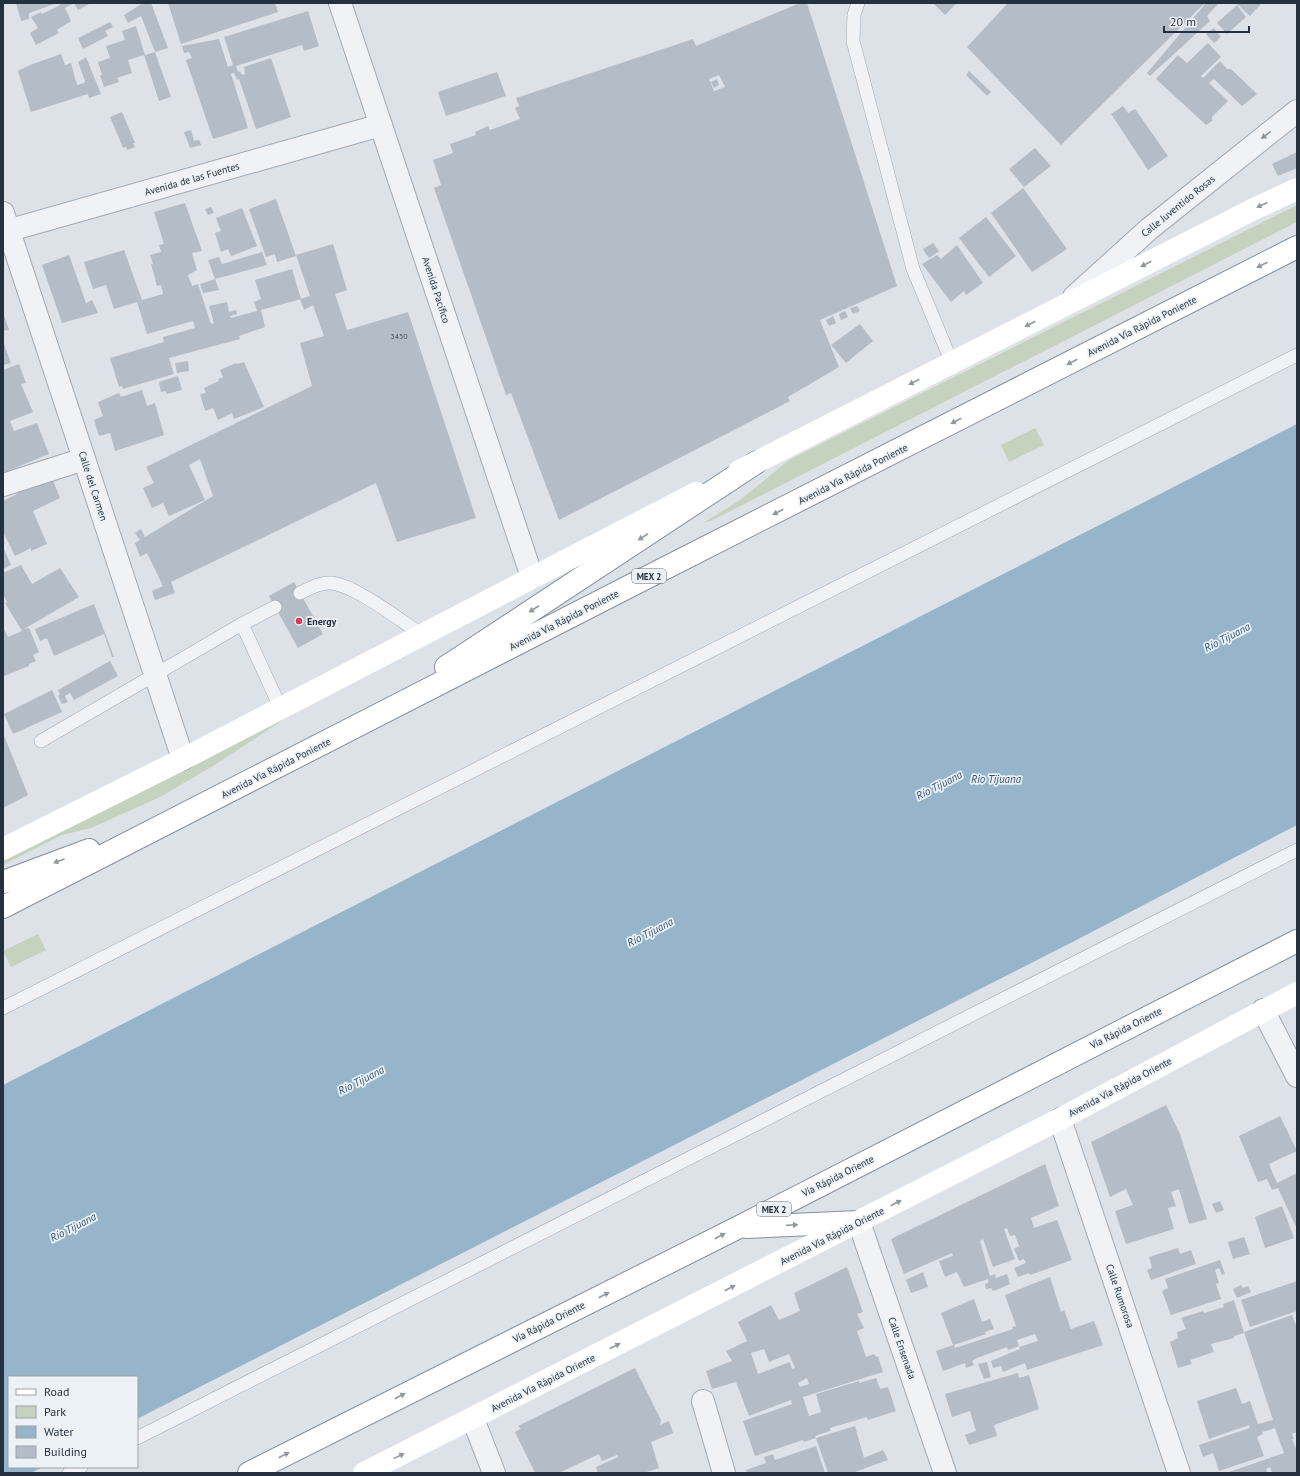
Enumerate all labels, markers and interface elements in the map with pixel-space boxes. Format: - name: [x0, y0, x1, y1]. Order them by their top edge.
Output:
- scale bar: [1164, 8, 1249, 34]
- text: 20 m: [1170, 14, 1196, 29]
- one-way arrow: [1261, 131, 1272, 139]
- street label: Avenida de las Fuentes: [143, 159, 241, 199]
- street label: Calle Juventido Rosas: [1138, 172, 1218, 240]
- one-way arrow: [1255, 203, 1267, 209]
- street label: Avenida Pacífico: [419, 255, 453, 325]
- one-way arrow: [1140, 261, 1151, 268]
- one-way arrow: [1257, 262, 1268, 268]
- street label: Avenida Vía Rápida Poniente: [1085, 293, 1199, 359]
- one-way arrow: [1024, 320, 1036, 327]
- house number: 3450: [390, 331, 408, 341]
- one-way arrow: [1066, 359, 1078, 365]
- one-way arrow: [908, 379, 920, 385]
- one-way arrow: [950, 418, 962, 425]
- street label: Avenida Vía Rápida Poniente: [796, 441, 910, 507]
- street label: Calle del Carmen: [76, 449, 110, 523]
- one-way arrow: [772, 508, 783, 515]
- one-way arrow: [637, 534, 648, 541]
- road number: MEX 2: [632, 569, 666, 583]
- street label: Avenida Vía Rápida Poniente: [507, 587, 621, 653]
- one-way arrow: [529, 605, 539, 613]
- place label: Energy: [307, 615, 337, 628]
- marker: Energy: [294, 616, 304, 626]
- water label: Río Tijuana: [1201, 619, 1253, 655]
- street label: Avenida Vía Rápida Poniente: [219, 735, 333, 801]
- water label: Río Tijuana: [913, 767, 965, 803]
- water label: Rio Tijuana: [971, 772, 1022, 786]
- one-way arrow: [53, 859, 65, 865]
- water label: Río Tijuana: [624, 914, 676, 950]
- street label: Vía Rápida Oriente: [1087, 1004, 1164, 1052]
- street label: Avenida Vía Rápida Oriente: [1066, 1054, 1174, 1120]
- water label: Río Tijuana: [335, 1062, 387, 1098]
- street label: Vía Rápida Oriente: [799, 1152, 876, 1200]
- one-way arrow: [890, 1200, 902, 1206]
- road number: MEX 2: [757, 1202, 791, 1216]
- street label: Avenida Vía Rápida Oriente: [778, 1204, 886, 1268]
- water label: Río Tijuana: [47, 1209, 99, 1245]
- one-way arrow: [786, 1222, 799, 1228]
- one-way arrow: [714, 1233, 726, 1240]
- street label: Calle Rumorosa: [1103, 1262, 1137, 1330]
- one-way arrow: [725, 1284, 736, 1291]
- one-way arrow: [598, 1291, 609, 1298]
- street label: Vía Rápida Oriente: [510, 1298, 587, 1346]
- street label: Calle Ensenada: [885, 1315, 919, 1381]
- one-way arrow: [609, 1343, 620, 1350]
- street label: Avenida Vía Rápida Oriente: [489, 1351, 597, 1415]
- legend: [8, 1376, 138, 1468]
- text: Road: [44, 1384, 69, 1399]
- one-way arrow: [394, 1393, 405, 1400]
- text: Park: [44, 1404, 66, 1419]
- text: Water: [44, 1424, 74, 1439]
- text: Building: [44, 1444, 87, 1459]
- one-way arrow: [278, 1452, 289, 1458]
- one-way arrow: [393, 1452, 404, 1459]

